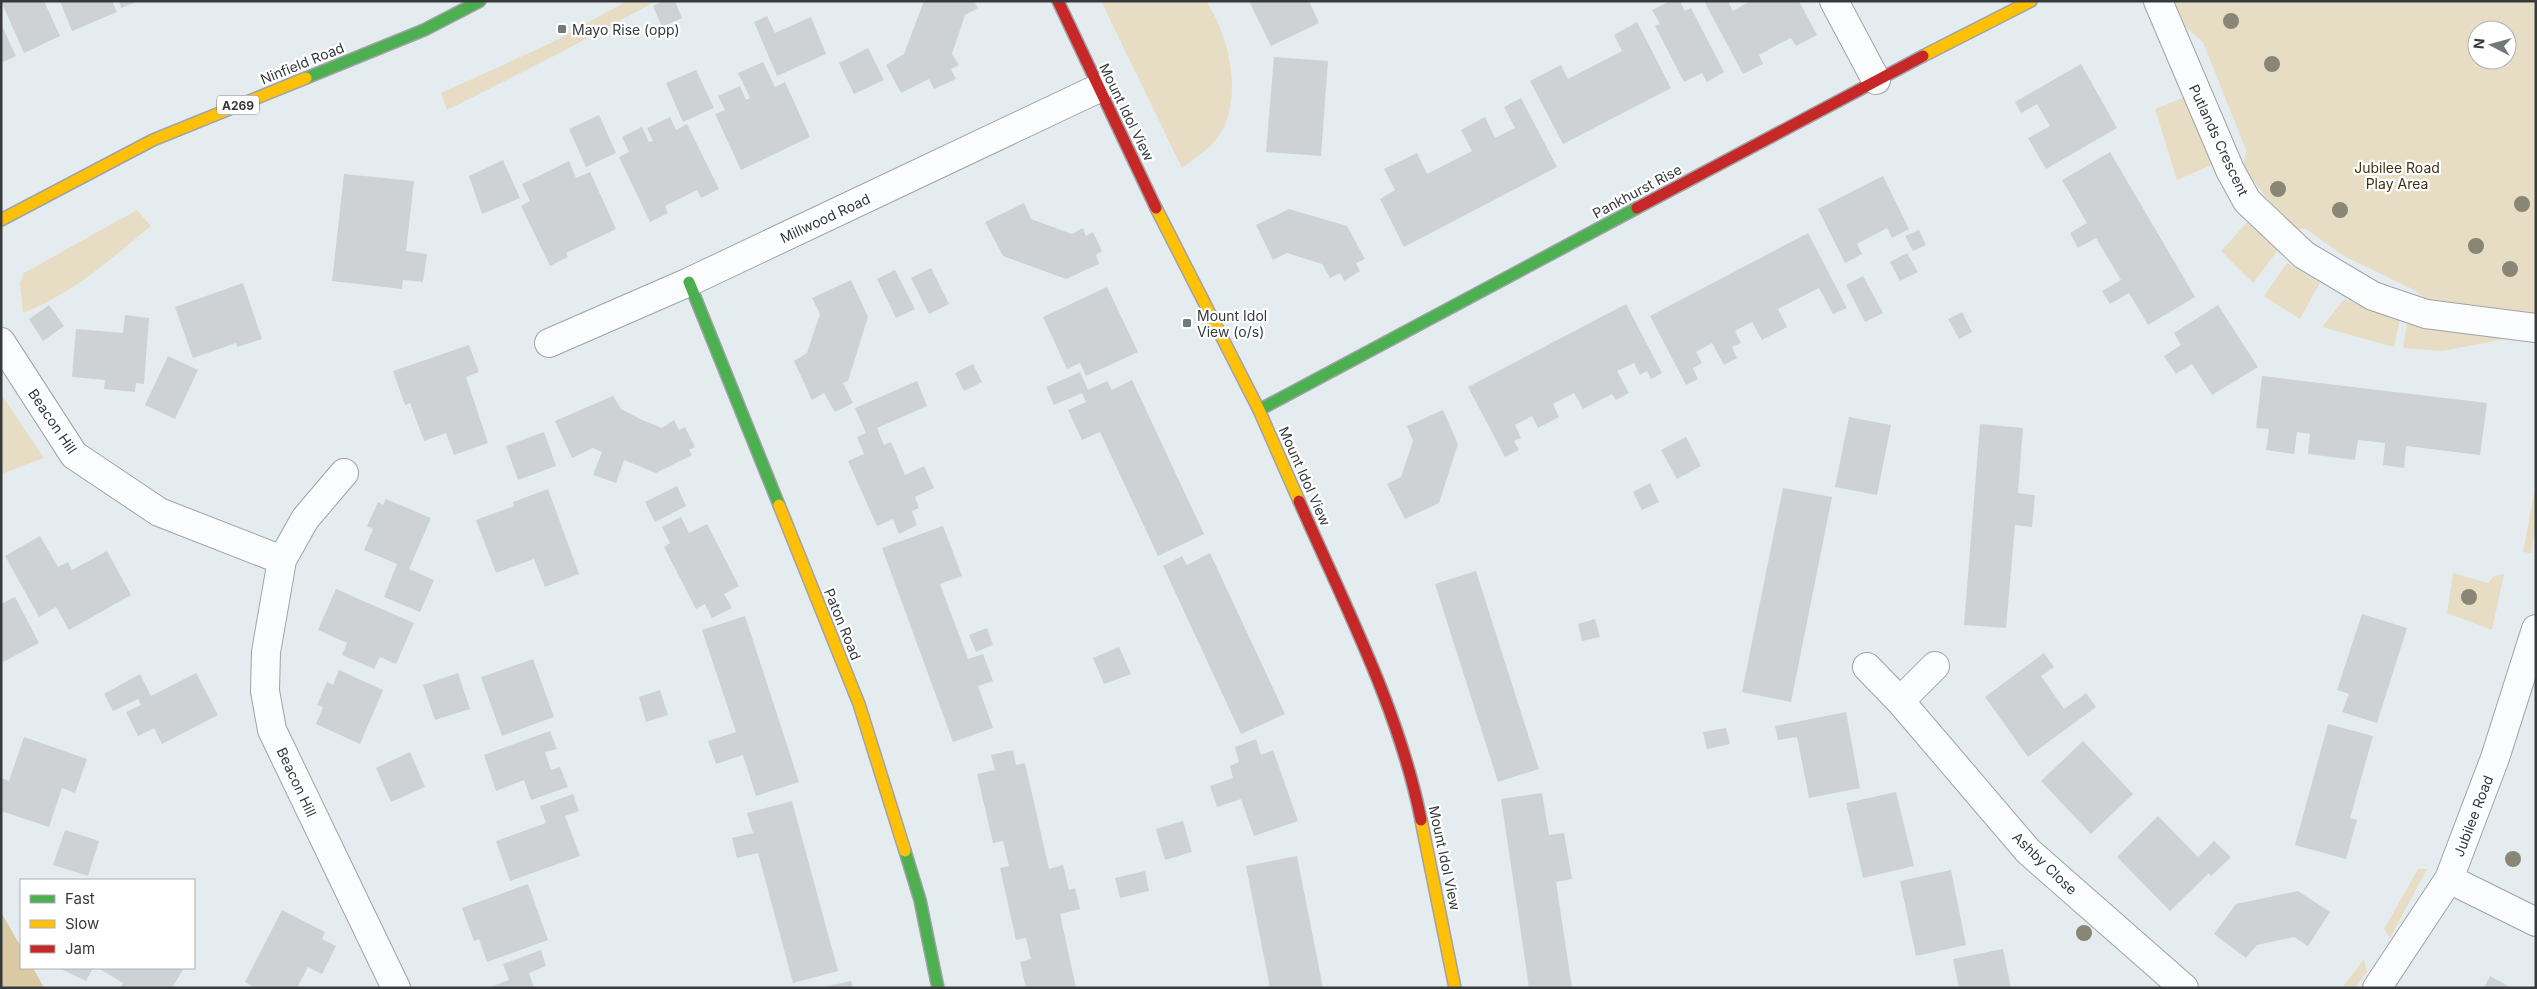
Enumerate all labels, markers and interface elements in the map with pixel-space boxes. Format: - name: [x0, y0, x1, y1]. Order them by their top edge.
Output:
- north arrow: [2467, 20, 2517, 70]
- place label: Mayo Rise (opp): [572, 21, 680, 38]
- marker: Mayo Rise (opp): [556, 23, 568, 35]
- text: N: [2470, 37, 2488, 50]
- street label: Ninfield Road: [258, 39, 346, 87]
- street label: Mount Idol View: [1096, 60, 1158, 164]
- street label: Putlands Crescent: [2186, 82, 2252, 199]
- road number: A269: [217, 96, 259, 114]
- park label: Jubilee Road Play Area: [2354, 159, 2440, 192]
- street label: Pankhurst Rise: [1590, 160, 1684, 222]
- street label: Millwood Road: [777, 190, 873, 246]
- place label: Mount Idol View (o/s): [1197, 307, 1267, 340]
- marker: Mount Idol View (o/s): [1181, 317, 1193, 329]
- street label: Beacon Hill: [25, 385, 81, 457]
- street label: Mount Idol View: [1276, 424, 1334, 528]
- street label: Paton Road: [821, 586, 865, 662]
- street label: Beacon Hill: [274, 745, 320, 819]
- street label: Jubilee Road: [2450, 773, 2496, 859]
- street label: Mount Idol View: [1426, 804, 1464, 912]
- street label: Ashby Close: [2009, 828, 2081, 898]
- legend: [20, 879, 195, 969]
- text: Fast: [65, 889, 95, 908]
- text: Slow: [65, 914, 99, 933]
- text: Jam: [65, 939, 95, 958]

